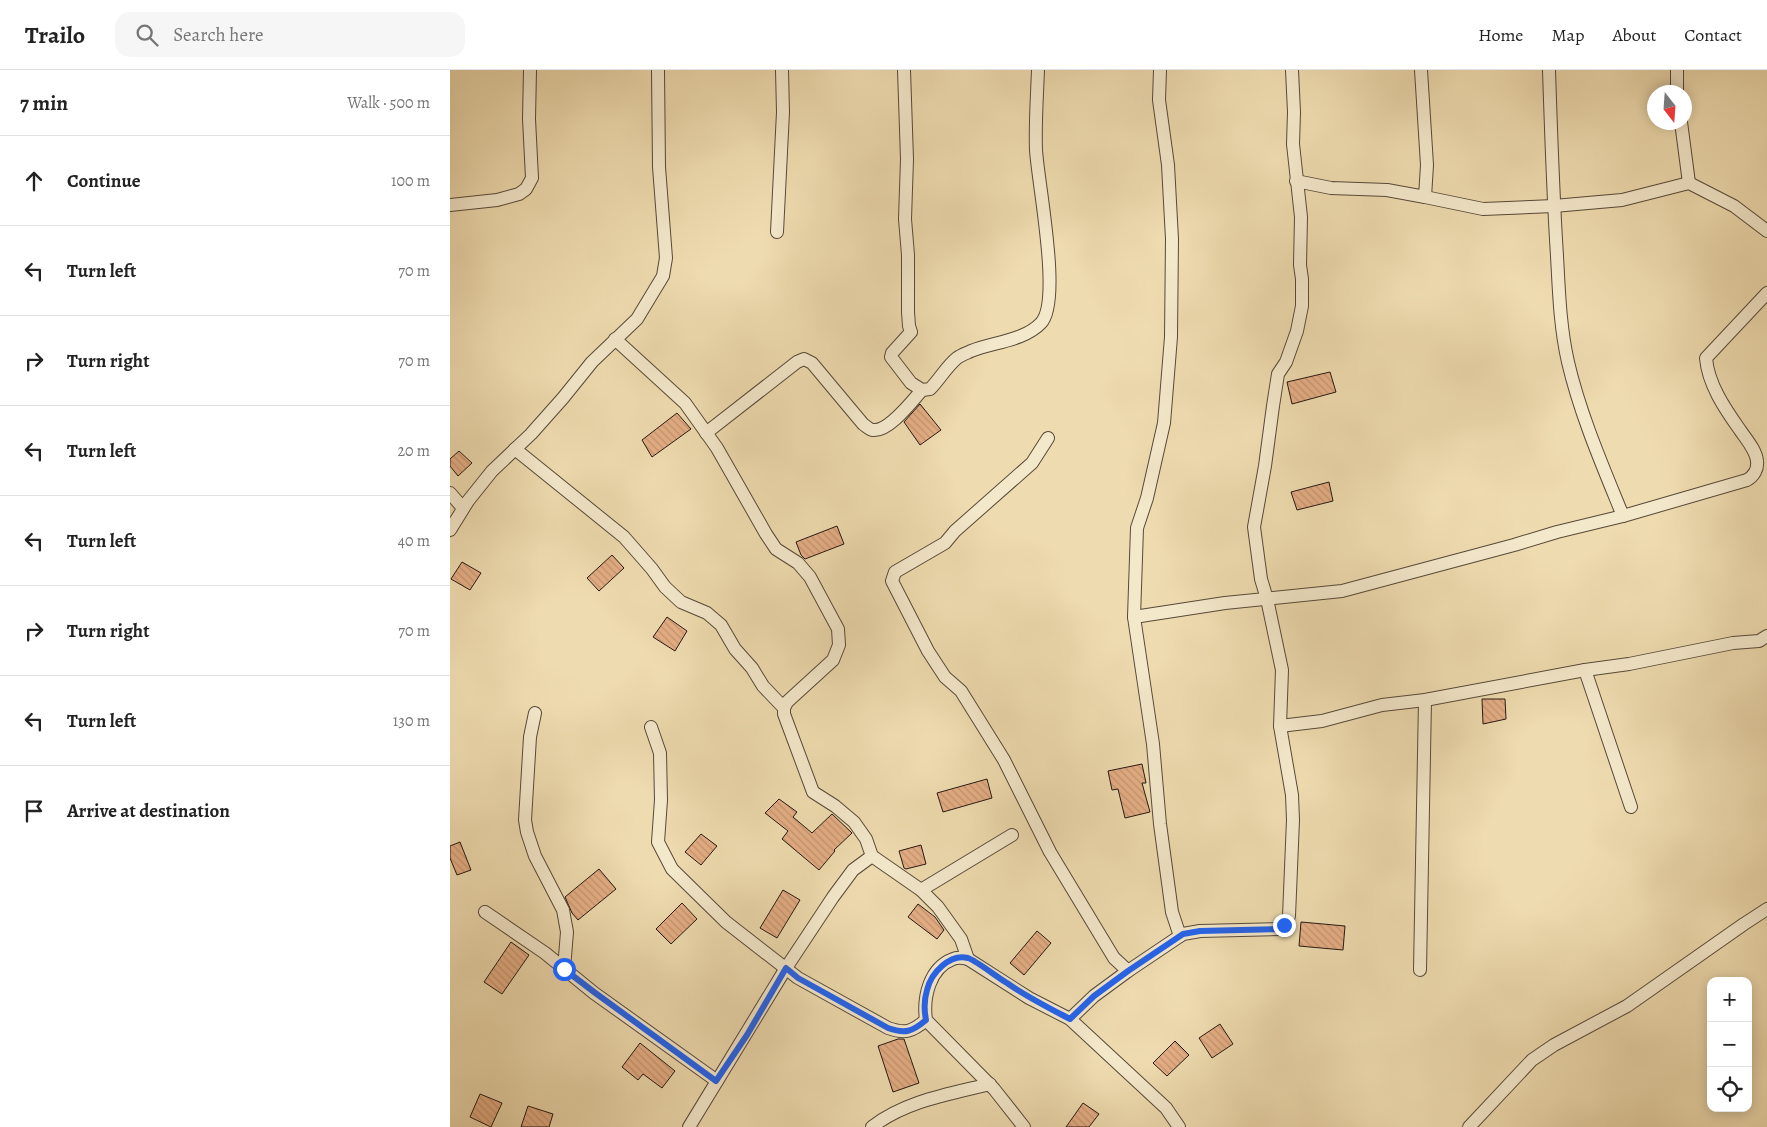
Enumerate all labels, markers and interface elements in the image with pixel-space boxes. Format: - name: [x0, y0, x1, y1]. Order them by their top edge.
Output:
- search box: [115, 12, 465, 57]
- text: Trailo: [25, 19, 85, 51]
- icon: search: [133, 21, 161, 49]
- text: Search here: [173, 22, 264, 48]
- text: Home: [1478, 23, 1523, 47]
- text: Map: [1551, 23, 1584, 47]
- text: About: [1612, 23, 1656, 47]
- text: Contact: [1684, 23, 1742, 47]
- north arrow: [1647, 85, 1692, 130]
- text: 7 min: [20, 89, 68, 117]
- text: Walk · 500 m: [347, 92, 430, 114]
- icon: ahead: [20, 167, 48, 195]
- text: Continue: [67, 168, 141, 194]
- text: 100 m: [391, 170, 430, 192]
- icon: left: [20, 257, 48, 285]
- text: Turn left: [67, 258, 136, 284]
- text: 70 m: [398, 260, 430, 282]
- icon: right: [20, 347, 48, 375]
- text: Turn right: [67, 348, 149, 374]
- text: 70 m: [398, 350, 430, 372]
- icon: left: [20, 437, 48, 465]
- text: Turn left: [67, 438, 136, 464]
- text: 20 m: [397, 440, 430, 462]
- icon: left: [20, 527, 48, 555]
- text: Turn left: [67, 528, 136, 554]
- text: 40 m: [398, 530, 430, 552]
- icon: right: [20, 617, 48, 645]
- text: Turn right: [67, 618, 149, 644]
- text: 70 m: [398, 620, 430, 642]
- icon: left: [20, 707, 48, 735]
- text: Turn left: [67, 708, 136, 734]
- text: 130 m: [393, 710, 430, 732]
- icon: arrive: [20, 797, 48, 825]
- text: Arrive at destination: [67, 798, 230, 824]
- route end: [1273, 914, 1296, 937]
- route start: [553, 958, 576, 981]
- map controls: [1707, 977, 1752, 1112]
- button: +: [1707, 977, 1752, 1022]
- button: −: [1707, 1022, 1752, 1067]
- button: locate: [1707, 1067, 1752, 1112]

